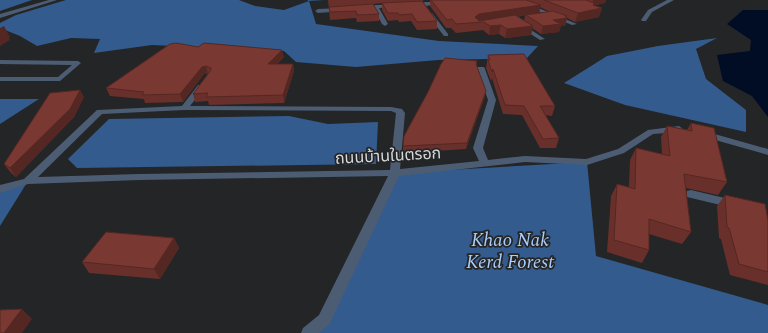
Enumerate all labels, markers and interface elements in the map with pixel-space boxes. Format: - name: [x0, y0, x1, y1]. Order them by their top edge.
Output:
- street label: ถนนบ้านในตรอก: [334, 141, 442, 171]
- park label: Khao Nak Kerd Forest: [466, 226, 555, 277]

